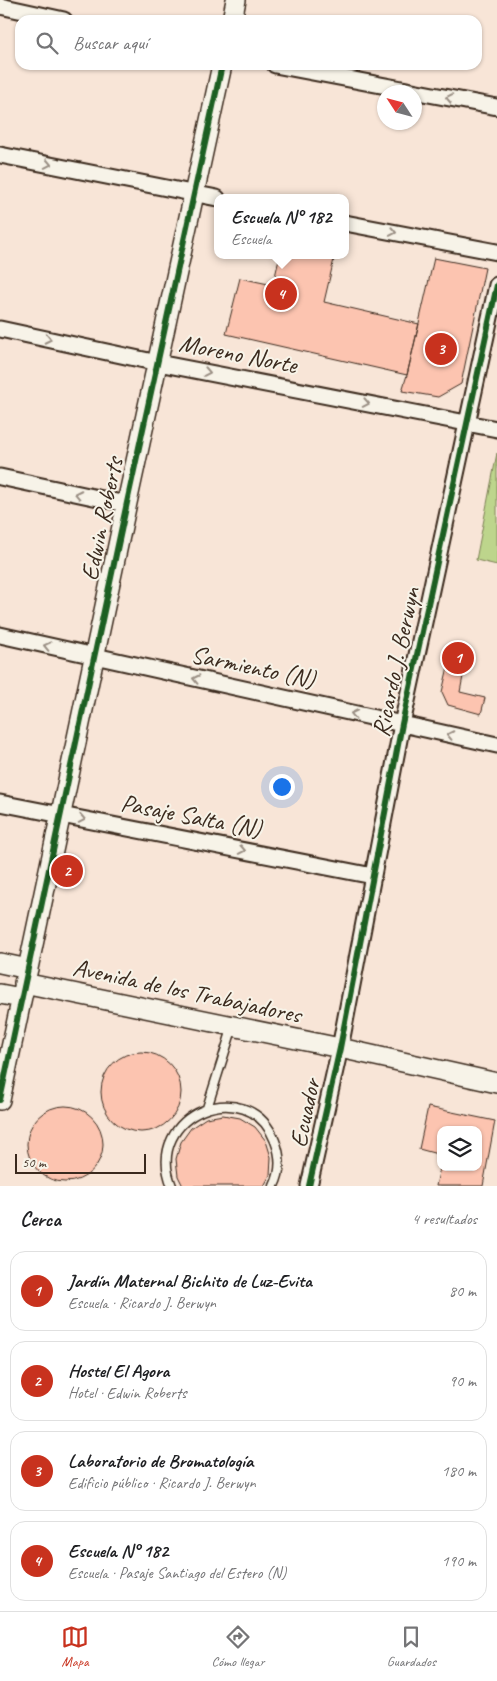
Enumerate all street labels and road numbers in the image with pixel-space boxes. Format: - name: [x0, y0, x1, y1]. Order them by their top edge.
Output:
- street label: Moreno Norte: [176, 327, 301, 381]
- street label: Edwin Roberts: [73, 452, 131, 583]
- street label: Ricardo J. Berwyn: [365, 584, 428, 740]
- street label: Sarmiento (N): [188, 638, 320, 696]
- street label: Pasaje Salta (N): [118, 787, 266, 846]
- street label: Avenida de los Trabajadores: [70, 951, 306, 1031]
- street label: Ecuador: [282, 1074, 328, 1150]

